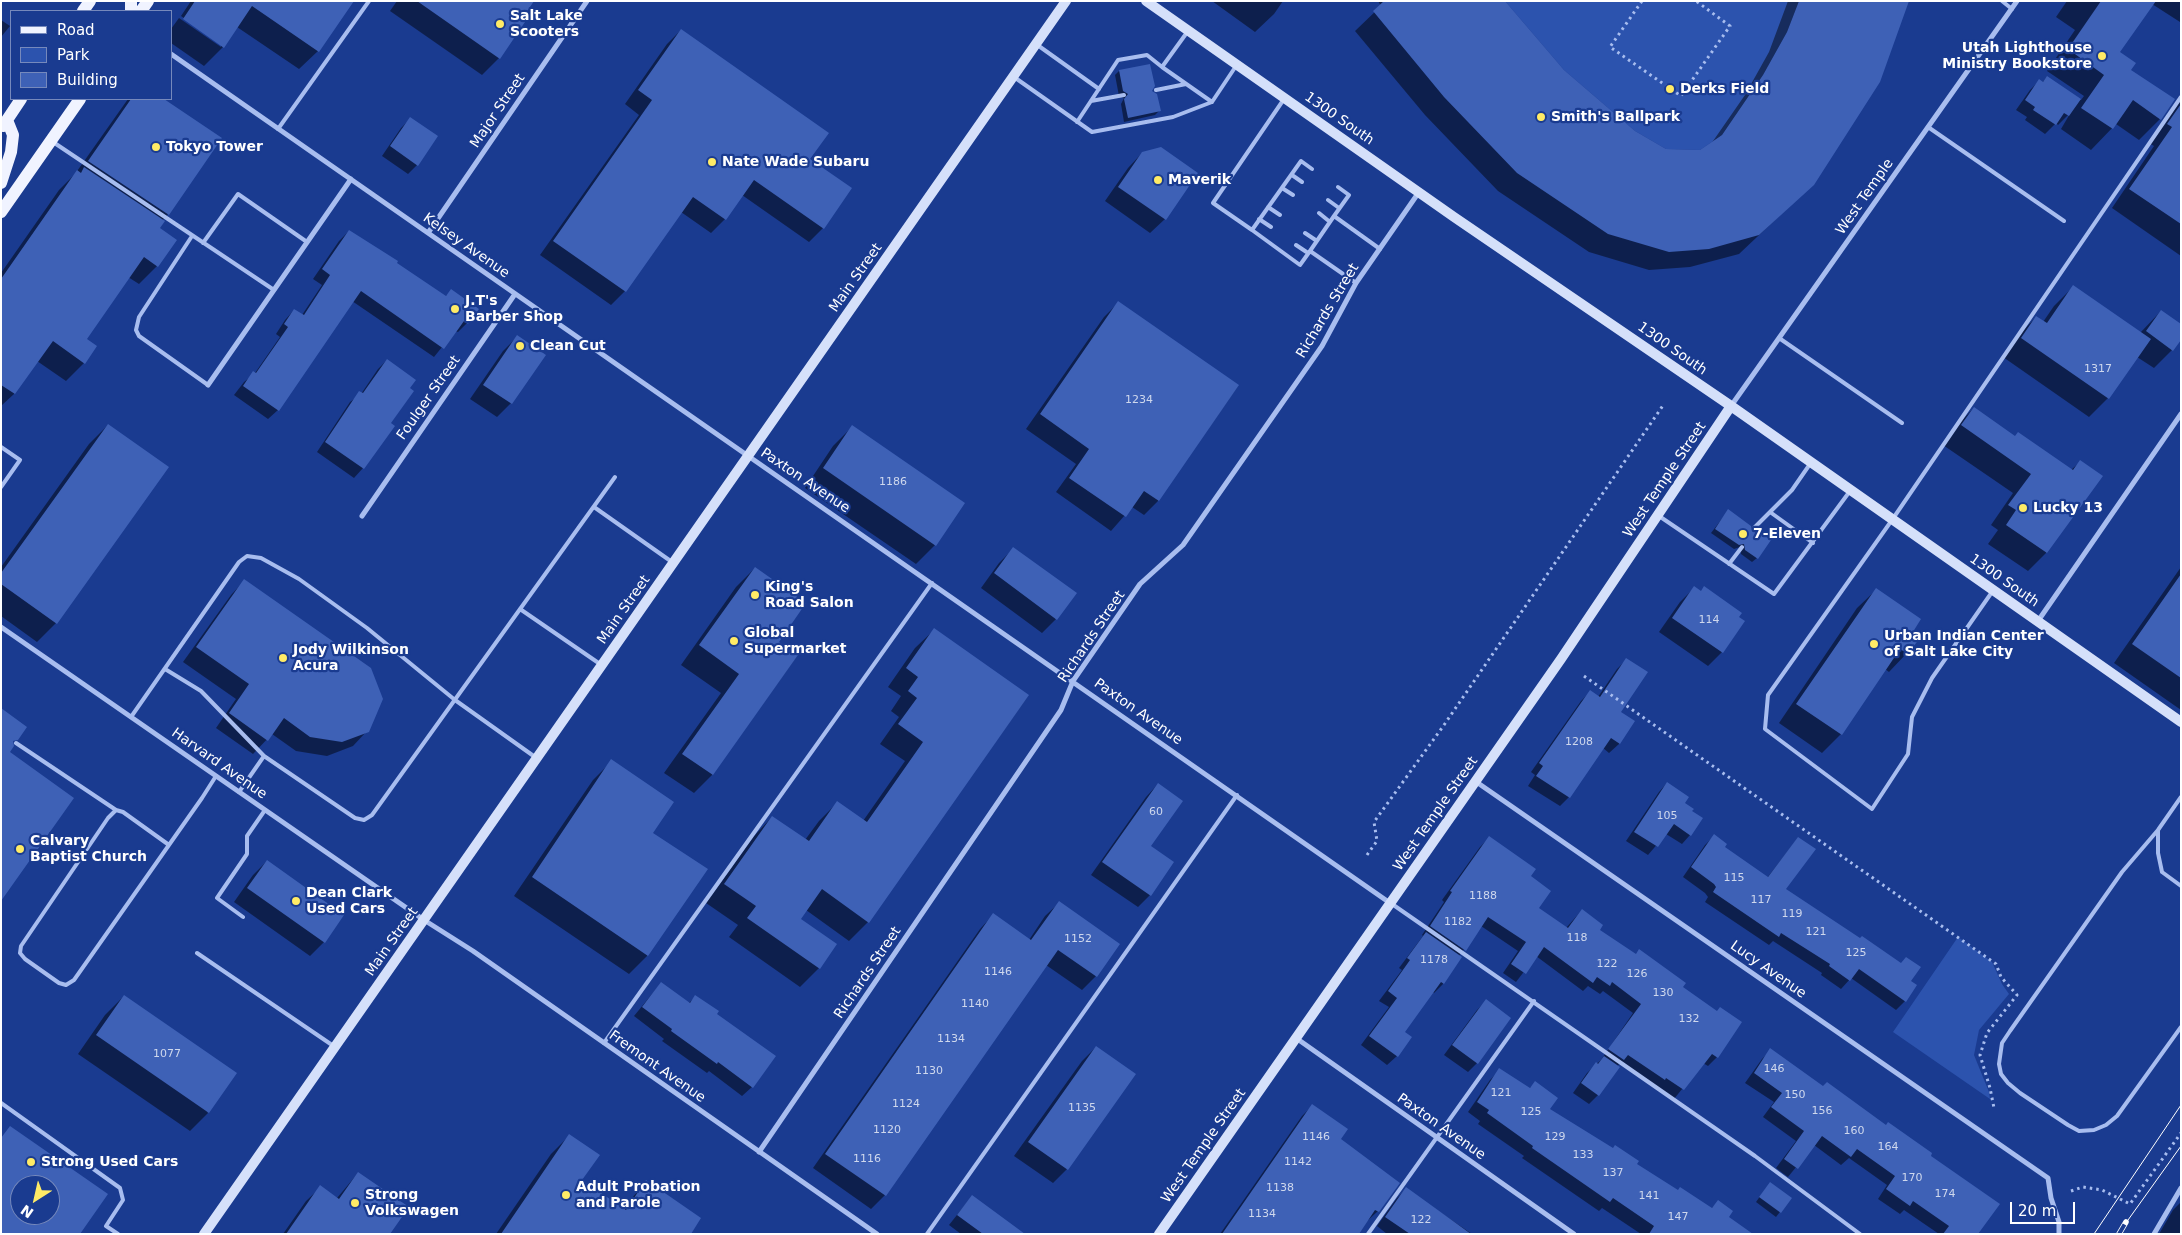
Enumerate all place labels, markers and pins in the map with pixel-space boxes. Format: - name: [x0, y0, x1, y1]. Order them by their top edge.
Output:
- place label: Salt Lake Scooters: [510, 8, 583, 40]
- marker: Salt Lake Scooters: [494, 18, 506, 30]
- place label: Utah Lighthouse Ministry Bookstore: [1942, 40, 2092, 72]
- marker: Utah Lighthouse Ministry Bookstore: [2096, 50, 2108, 62]
- place label: Derks Field: [1680, 81, 1769, 97]
- marker: Derks Field: [1664, 83, 1676, 95]
- place label: Smith's Ballpark: [1551, 109, 1680, 125]
- marker: Smith's Ballpark: [1535, 111, 1547, 123]
- place label: Tokyo Tower: [166, 139, 263, 155]
- marker: Tokyo Tower: [150, 141, 162, 153]
- place label: Nate Wade Subaru: [722, 154, 869, 170]
- marker: Nate Wade Subaru: [706, 156, 718, 168]
- place label: Maverik: [1168, 172, 1231, 188]
- marker: Maverik: [1152, 174, 1164, 186]
- place label: J.T's Barber Shop: [465, 293, 563, 326]
- marker: J.T's Barber Shop: [449, 303, 461, 315]
- place label: Clean Cut: [530, 338, 606, 354]
- marker: Clean Cut: [514, 340, 526, 352]
- place label: Lucky 13: [2033, 500, 2103, 516]
- marker: Lucky 13: [2017, 502, 2029, 514]
- place label: 7-Eleven: [1753, 526, 1821, 542]
- marker: 7-Eleven: [1737, 528, 1749, 540]
- place label: King's Road Salon: [765, 579, 854, 612]
- marker: King's Road Salon: [749, 589, 761, 601]
- place label: Global Supermarket: [744, 625, 847, 658]
- place label: Urban Indian Center of Salt Lake City: [1884, 628, 2044, 660]
- marker: Global Supermarket: [728, 635, 740, 647]
- marker: Urban Indian Center of Salt Lake City: [1868, 638, 1880, 650]
- place label: Jody Wilkinson Acura: [293, 642, 409, 674]
- marker: Jody Wilkinson Acura: [277, 652, 289, 664]
- place label: Calvary Baptist Church: [30, 833, 147, 866]
- marker: Calvary Baptist Church: [14, 843, 26, 855]
- place label: Dean Clark Used Cars: [306, 885, 392, 918]
- marker: Dean Clark Used Cars: [290, 895, 302, 907]
- place label: Strong Used Cars: [41, 1154, 178, 1170]
- marker: Strong Used Cars: [25, 1156, 37, 1168]
- place label: Adult Probation and Parole: [576, 1179, 701, 1212]
- place label: Strong Volkswagen: [365, 1187, 459, 1220]
- marker: Adult Probation and Parole: [560, 1189, 572, 1201]
- marker: Strong Volkswagen: [349, 1197, 361, 1209]

